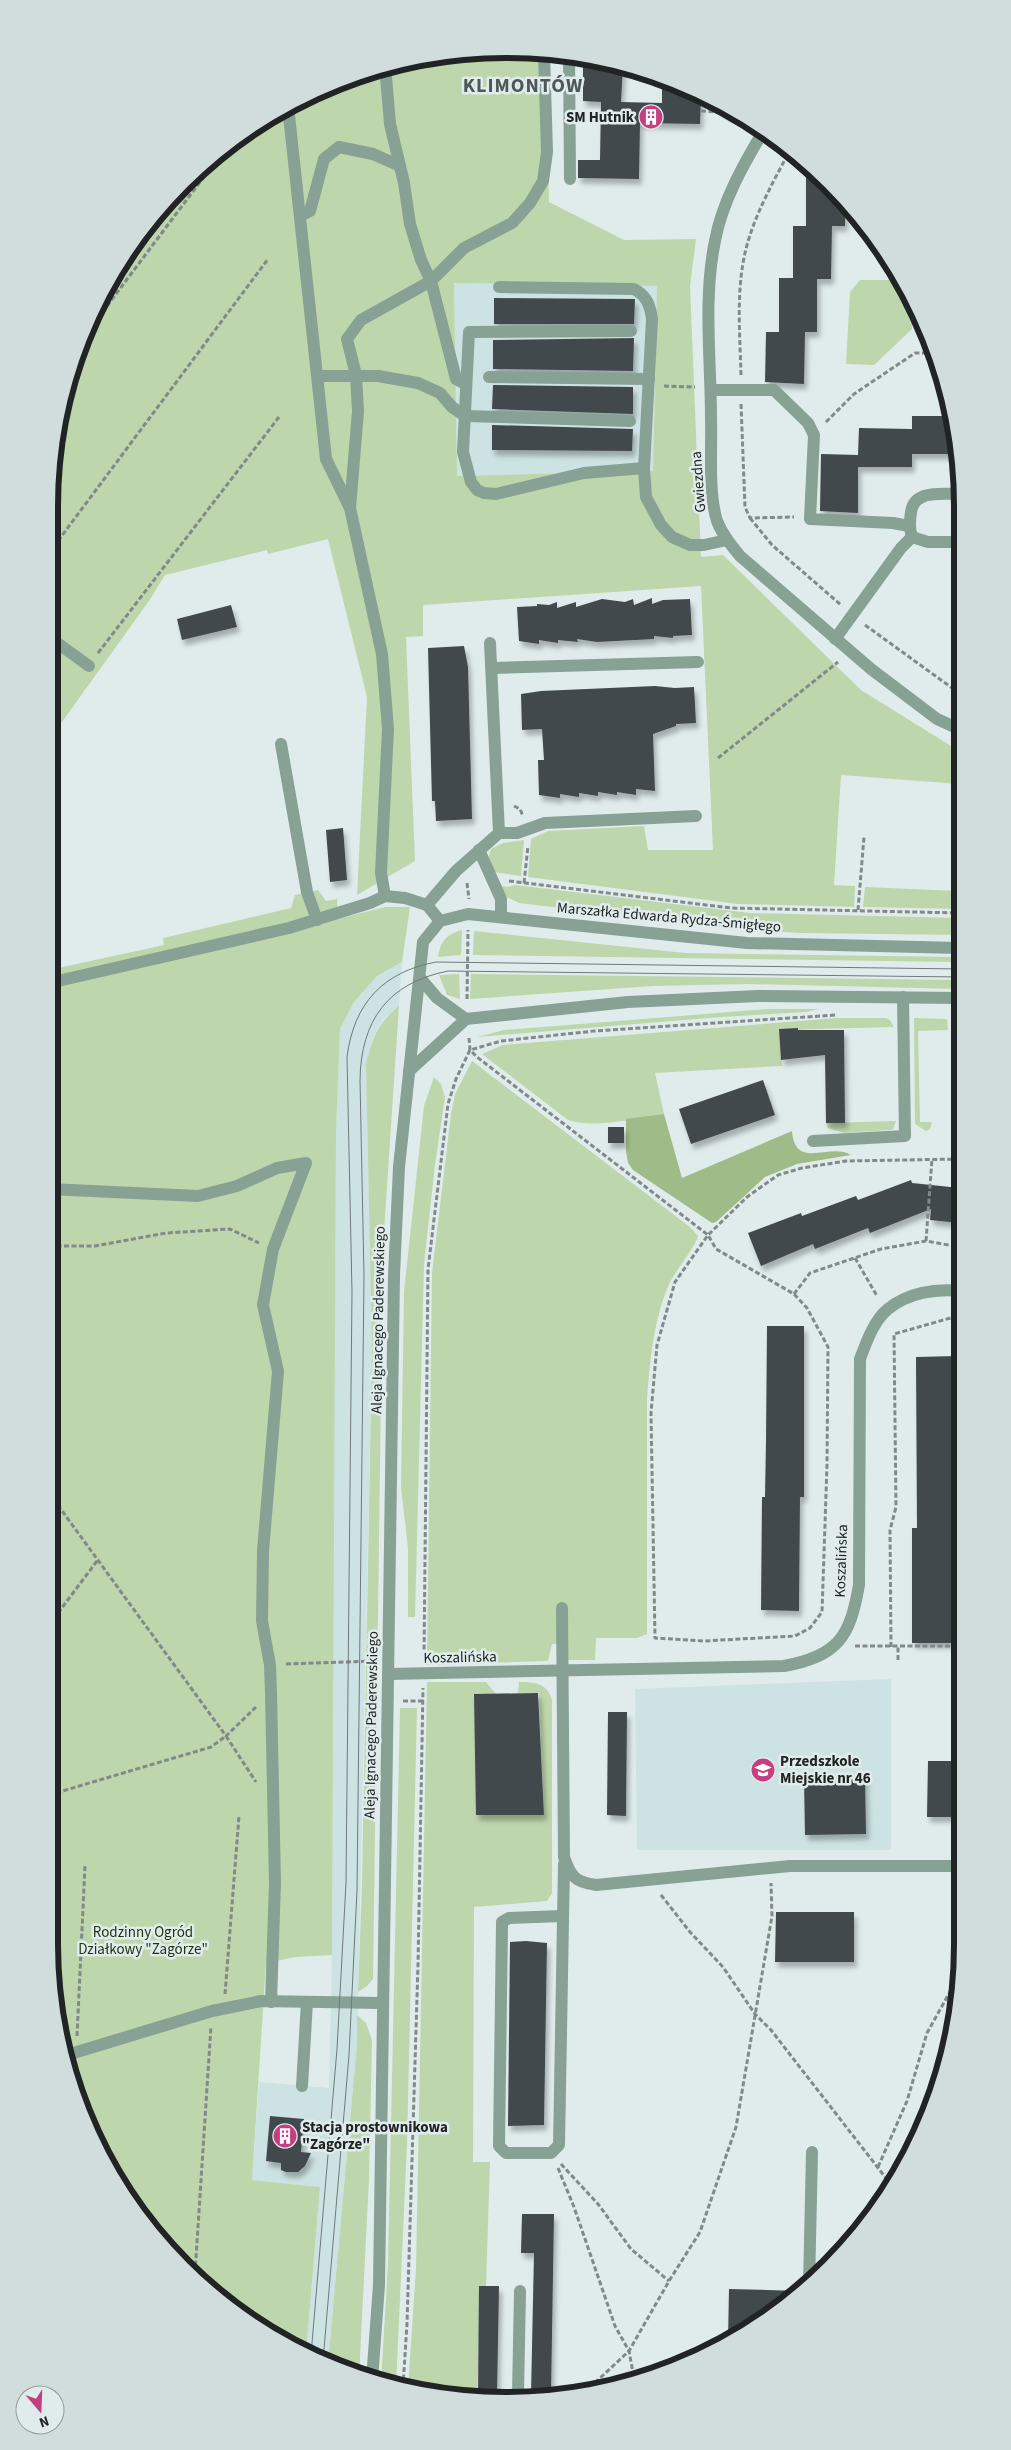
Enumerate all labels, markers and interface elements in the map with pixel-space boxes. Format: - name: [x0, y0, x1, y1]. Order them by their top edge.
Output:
- district label: KLIMONTÓW: [463, 72, 583, 100]
- building icon: SM Hutnik: [638, 104, 664, 130]
- place label: SM Hutnik: [566, 107, 635, 128]
- street label: Gwiezdna: [686, 451, 711, 513]
- street label: Marszałka Edwarda Rydza-Śmigłego: [556, 897, 782, 938]
- street label: Aleja Ignacego Paderewskiego: [366, 1226, 391, 1414]
- street label: Koszalińska: [830, 1524, 853, 1598]
- street label: Aleja Ignacego Paderewskiego: [359, 1631, 384, 1819]
- street label: Koszalińska: [423, 1646, 497, 1669]
- place label: Przedszkole Miejskie nr 46: [780, 1751, 871, 1789]
- school or university icon: Przedszkole Miejskie nr 46: [750, 1757, 776, 1783]
- park label: Rodzinny Ogród Działkowy "Zagórze": [78, 1922, 208, 1960]
- place label: Stacja prostownikowa "Zagórze": [302, 2117, 448, 2155]
- building icon: Stacja prostownikowa "Zagórze": [272, 2123, 298, 2149]
- north arrow: [15, 2385, 65, 2435]
- text: N: [36, 2410, 52, 2432]

